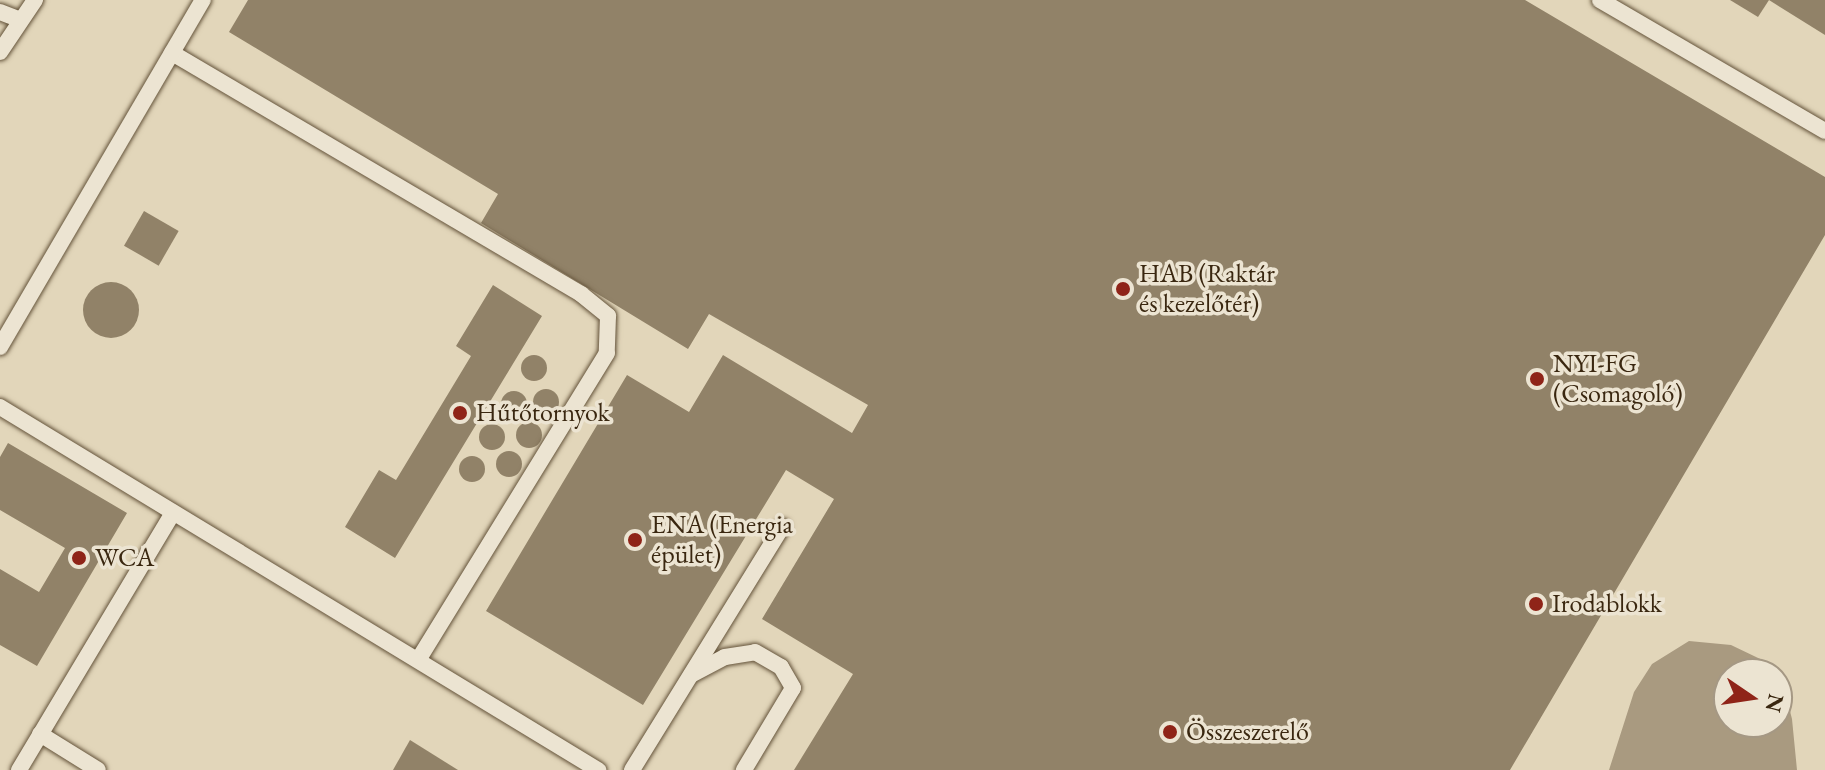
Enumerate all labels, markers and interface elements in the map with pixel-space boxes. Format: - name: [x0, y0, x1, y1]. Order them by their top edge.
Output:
- place label: HAB (Raktár és kezelőtér): [1139, 258, 1275, 320]
- marker: HAB (Raktár és kezelőtér): [1114, 280, 1132, 298]
- place label: NYI-FG (Csomagoló): [1553, 348, 1683, 410]
- marker: NYI-FG (Csomagoló): [1528, 370, 1546, 388]
- place label: Hűtőtornyok: [476, 397, 610, 429]
- marker: Hűtőtornyok: [451, 404, 469, 422]
- place label: ENA (Energia épület): [651, 509, 793, 570]
- marker: ENA (Energia épület): [626, 531, 644, 549]
- place label: WCA: [95, 542, 154, 574]
- marker: WCA: [70, 549, 88, 567]
- place label: Irodablokk: [1552, 588, 1662, 620]
- marker: Irodablokk: [1527, 595, 1545, 613]
- north arrow: [1713, 658, 1793, 738]
- text: N: [1759, 691, 1791, 715]
- place label: Összeszerelő: [1186, 716, 1309, 748]
- marker: Összeszerelő: [1161, 723, 1179, 741]

